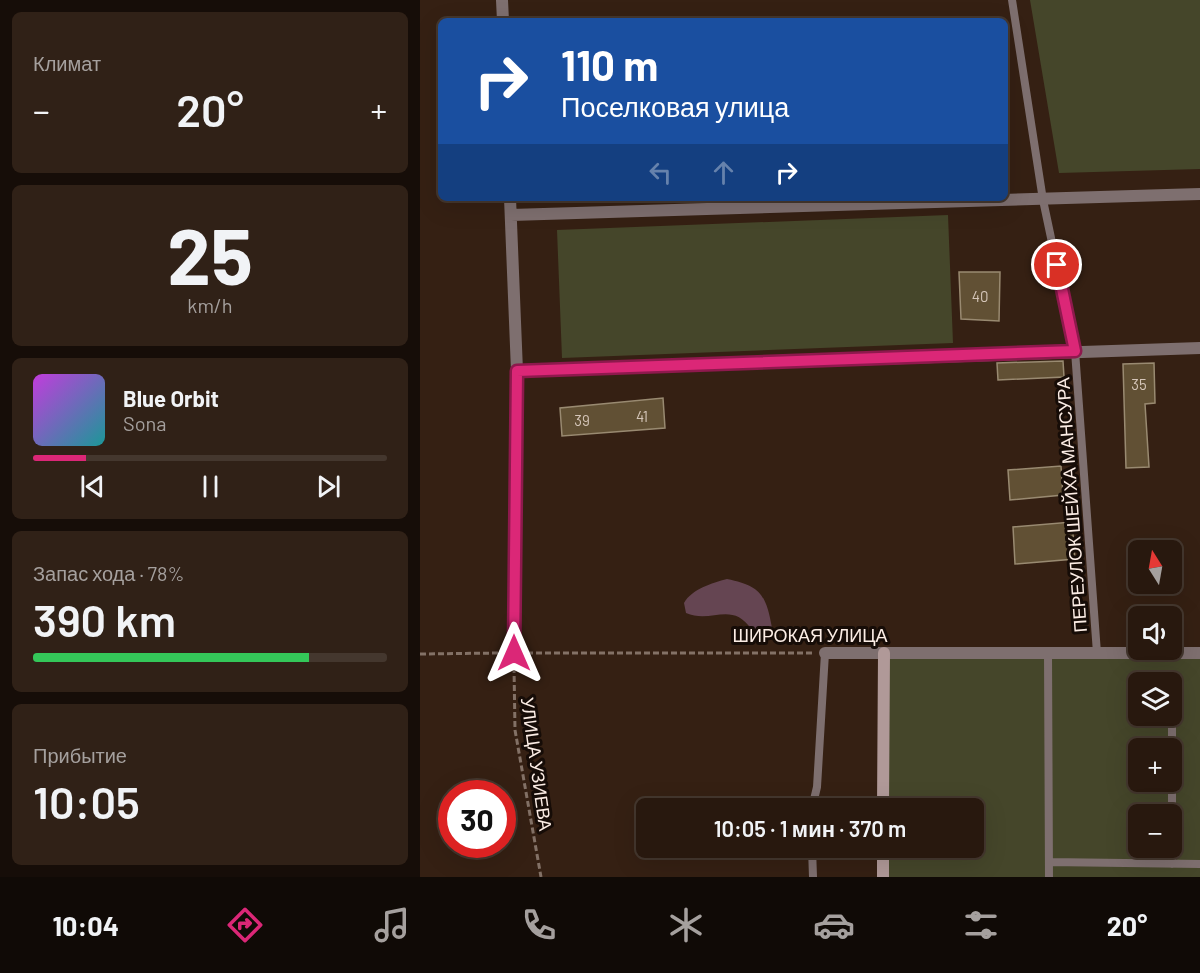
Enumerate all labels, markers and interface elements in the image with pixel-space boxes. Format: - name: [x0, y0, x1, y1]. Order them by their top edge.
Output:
- text: 110 m: [561, 39, 658, 89]
- icon: right: [462, 42, 540, 120]
- text: Климат: [33, 51, 101, 75]
- text: 20°: [176, 82, 244, 136]
- text: −: [33, 90, 50, 130]
- text: +: [371, 90, 387, 130]
- text: Поселковая улица: [561, 90, 789, 122]
- icon: left: [644, 156, 677, 189]
- icon: ahead: [707, 156, 740, 189]
- icon: right: [770, 156, 803, 189]
- text: 25: [167, 207, 253, 301]
- pin: [1031, 239, 1082, 290]
- icon: arrive: [1040, 248, 1073, 281]
- house number: 40: [972, 287, 988, 305]
- text: km/h: [187, 293, 233, 317]
- house number: 35: [1131, 375, 1147, 393]
- street label: ПЕРЕУЛОК ШЕЙХА МАНСУРА: [1051, 377, 1091, 633]
- text: Blue Orbit: [123, 385, 219, 411]
- house number: 41: [636, 407, 648, 425]
- text: Sona: [123, 411, 167, 435]
- house number: 39: [574, 411, 590, 429]
- icon: previous: [76, 470, 109, 503]
- icon: pause: [194, 470, 227, 503]
- icon: next: [312, 470, 345, 503]
- north arrow: [1128, 540, 1182, 594]
- map controls: [1128, 540, 1182, 858]
- text: Запас хода · 78%: [33, 561, 184, 585]
- text: 390 km: [33, 592, 176, 646]
- button: sound: [1128, 606, 1182, 660]
- position arrow: [482, 621, 546, 685]
- street label: ШИРОКАЯ УЛИЦА: [732, 624, 888, 646]
- button: layers: [1128, 672, 1182, 726]
- street label: УЛИЦА УЗИЕВА: [517, 696, 557, 832]
- button: +: [1128, 738, 1182, 792]
- text: Прибытие: [33, 743, 127, 767]
- text: 10:05: [33, 774, 140, 828]
- speed limit sign: 30: [438, 780, 516, 858]
- button: −: [1128, 804, 1182, 858]
- text: 10:05 · 1 мин · 370 m: [714, 815, 906, 841]
- icon: directions: [224, 904, 266, 946]
- icon: music: [371, 904, 413, 946]
- icon: phone: [518, 904, 560, 946]
- icon: climate: [665, 904, 707, 946]
- icon: car: [813, 904, 855, 946]
- icon: filters: [960, 904, 1002, 946]
- text: 10:04: [53, 909, 119, 941]
- text: 20°: [1107, 909, 1147, 941]

